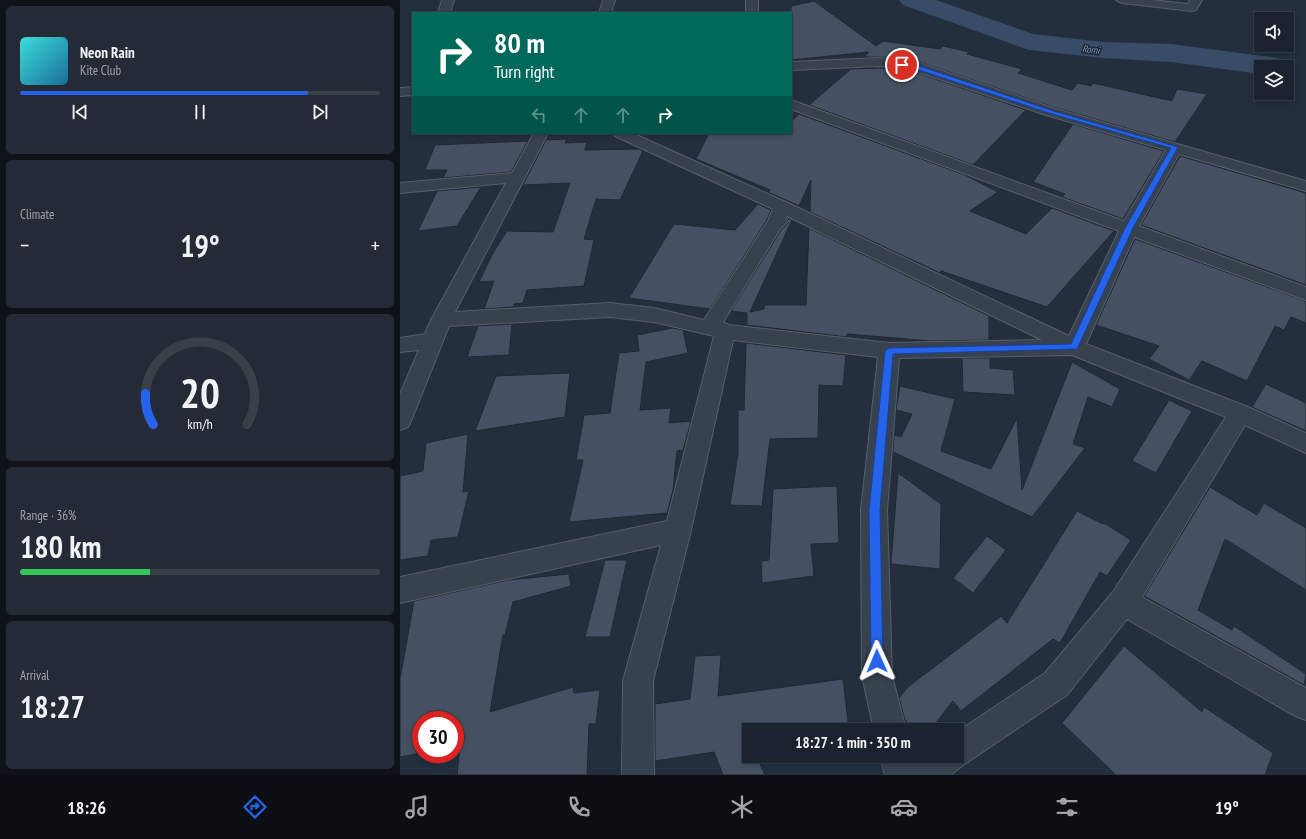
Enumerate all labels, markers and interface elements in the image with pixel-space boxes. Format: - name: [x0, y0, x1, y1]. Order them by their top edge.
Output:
- map controls: [1254, 12, 1294, 100]
- button: sound: [1254, 12, 1294, 52]
- text: 80 m: [494, 24, 545, 61]
- icon: right: [428, 28, 480, 80]
- water label: Romi: [1082, 42, 1102, 57]
- text: Neon Rain: [80, 43, 135, 62]
- pin: [885, 48, 919, 82]
- icon: arrive: [891, 54, 913, 76]
- text: Turn right: [494, 60, 554, 83]
- button: layers: [1254, 60, 1294, 100]
- text: Kite Club: [80, 62, 121, 79]
- icon: previous: [69, 101, 91, 123]
- icon: pause: [189, 101, 211, 123]
- icon: next: [309, 101, 331, 123]
- icon: left: [528, 104, 550, 126]
- icon: ahead: [570, 104, 592, 126]
- icon: ahead: [612, 104, 634, 126]
- icon: right: [654, 104, 676, 126]
- text: Climate: [20, 206, 54, 223]
- text: 19°: [180, 226, 220, 265]
- text: −: [20, 231, 29, 259]
- text: +: [371, 231, 380, 259]
- text: 20: [180, 366, 220, 419]
- text: km/h: [187, 414, 213, 433]
- text: Range · 36%: [20, 507, 76, 524]
- text: 180 km: [20, 527, 101, 566]
- position arrow: [856, 640, 898, 682]
- text: Arrival: [20, 667, 49, 684]
- text: 18:27: [20, 687, 85, 726]
- speed limit sign: 30: [412, 711, 464, 763]
- text: 18:27 · 1 min · 350 m: [795, 733, 911, 752]
- icon: directions: [241, 793, 269, 821]
- icon: music: [403, 793, 431, 821]
- icon: phone: [565, 793, 593, 821]
- icon: climate: [728, 793, 756, 821]
- icon: car: [890, 793, 918, 821]
- icon: filters: [1053, 793, 1081, 821]
- text: 18:26: [67, 796, 106, 819]
- text: 19°: [1215, 796, 1239, 819]

